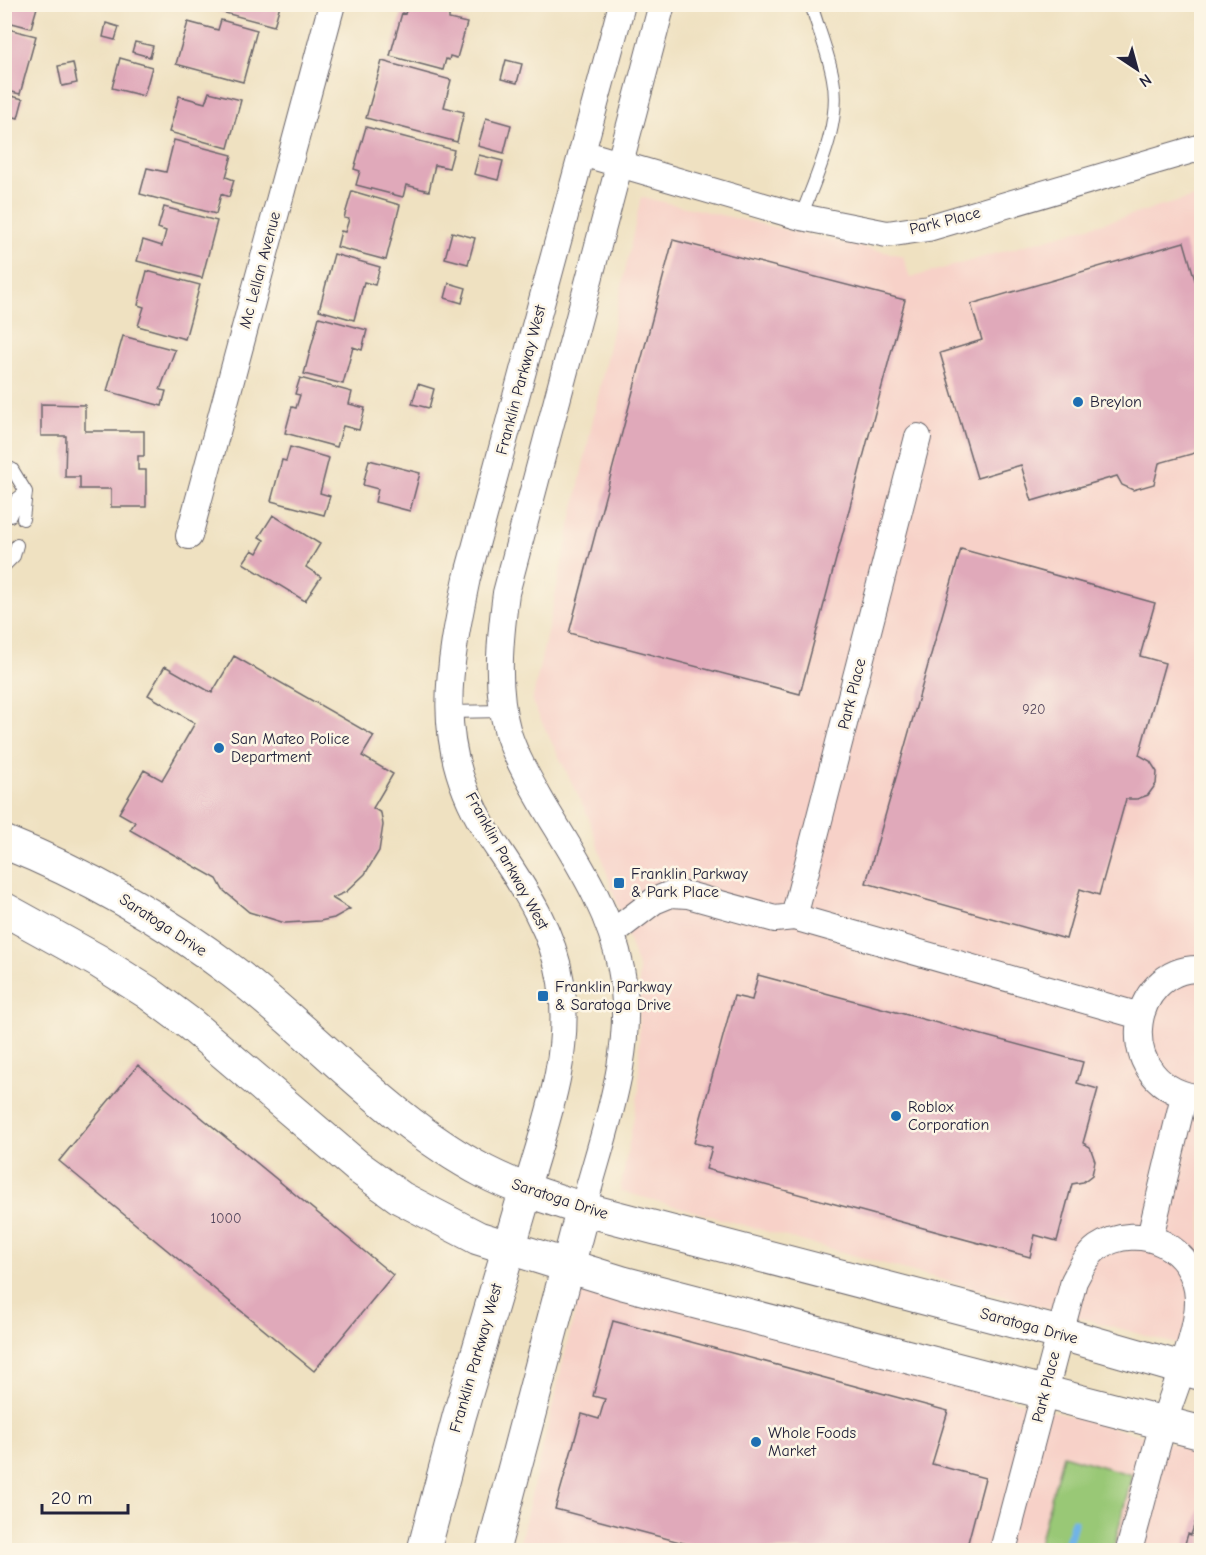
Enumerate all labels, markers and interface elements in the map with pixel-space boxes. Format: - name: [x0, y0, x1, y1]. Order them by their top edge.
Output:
- north arrow: [1107, 39, 1167, 99]
- text: N: [1136, 70, 1155, 91]
- street label: Park Place: [908, 204, 982, 238]
- street label: Mc Lellan Avenue: [236, 210, 284, 330]
- street label: Franklin Parkway West: [492, 303, 550, 457]
- place label: Breylon: [1090, 393, 1142, 411]
- marker: Breylon: [1071, 395, 1085, 409]
- street label: Park Place: [835, 657, 869, 731]
- house number: 920: [1022, 701, 1046, 718]
- place label: San Mateo Police Department: [231, 730, 350, 766]
- marker: San Mateo Police Department: [212, 741, 226, 755]
- street label: Franklin Parkway West: [462, 789, 552, 933]
- place label: Franklin Parkway & Park Place: [631, 865, 749, 901]
- marker: Franklin Parkway & Park Place: [612, 876, 626, 890]
- street label: Saratoga Drive: [116, 890, 210, 960]
- place label: Franklin Parkway & Saratoga Drive: [555, 978, 673, 1014]
- marker: Franklin Parkway & Saratoga Drive: [536, 989, 550, 1003]
- place label: Roblox Corporation: [908, 1098, 989, 1134]
- marker: Roblox Corporation: [889, 1109, 903, 1123]
- street label: Saratoga Drive: [509, 1175, 611, 1223]
- house number: 1000: [210, 1210, 242, 1227]
- street label: Franklin Parkway West: [446, 1281, 506, 1435]
- street label: Saratoga Drive: [978, 1304, 1080, 1348]
- street label: Park Place: [1029, 1350, 1063, 1424]
- place label: Whole Foods Market: [768, 1424, 857, 1460]
- marker: Whole Foods Market: [749, 1435, 763, 1449]
- scale bar: [42, 1477, 128, 1515]
- text: 20 m: [51, 1488, 92, 1509]

